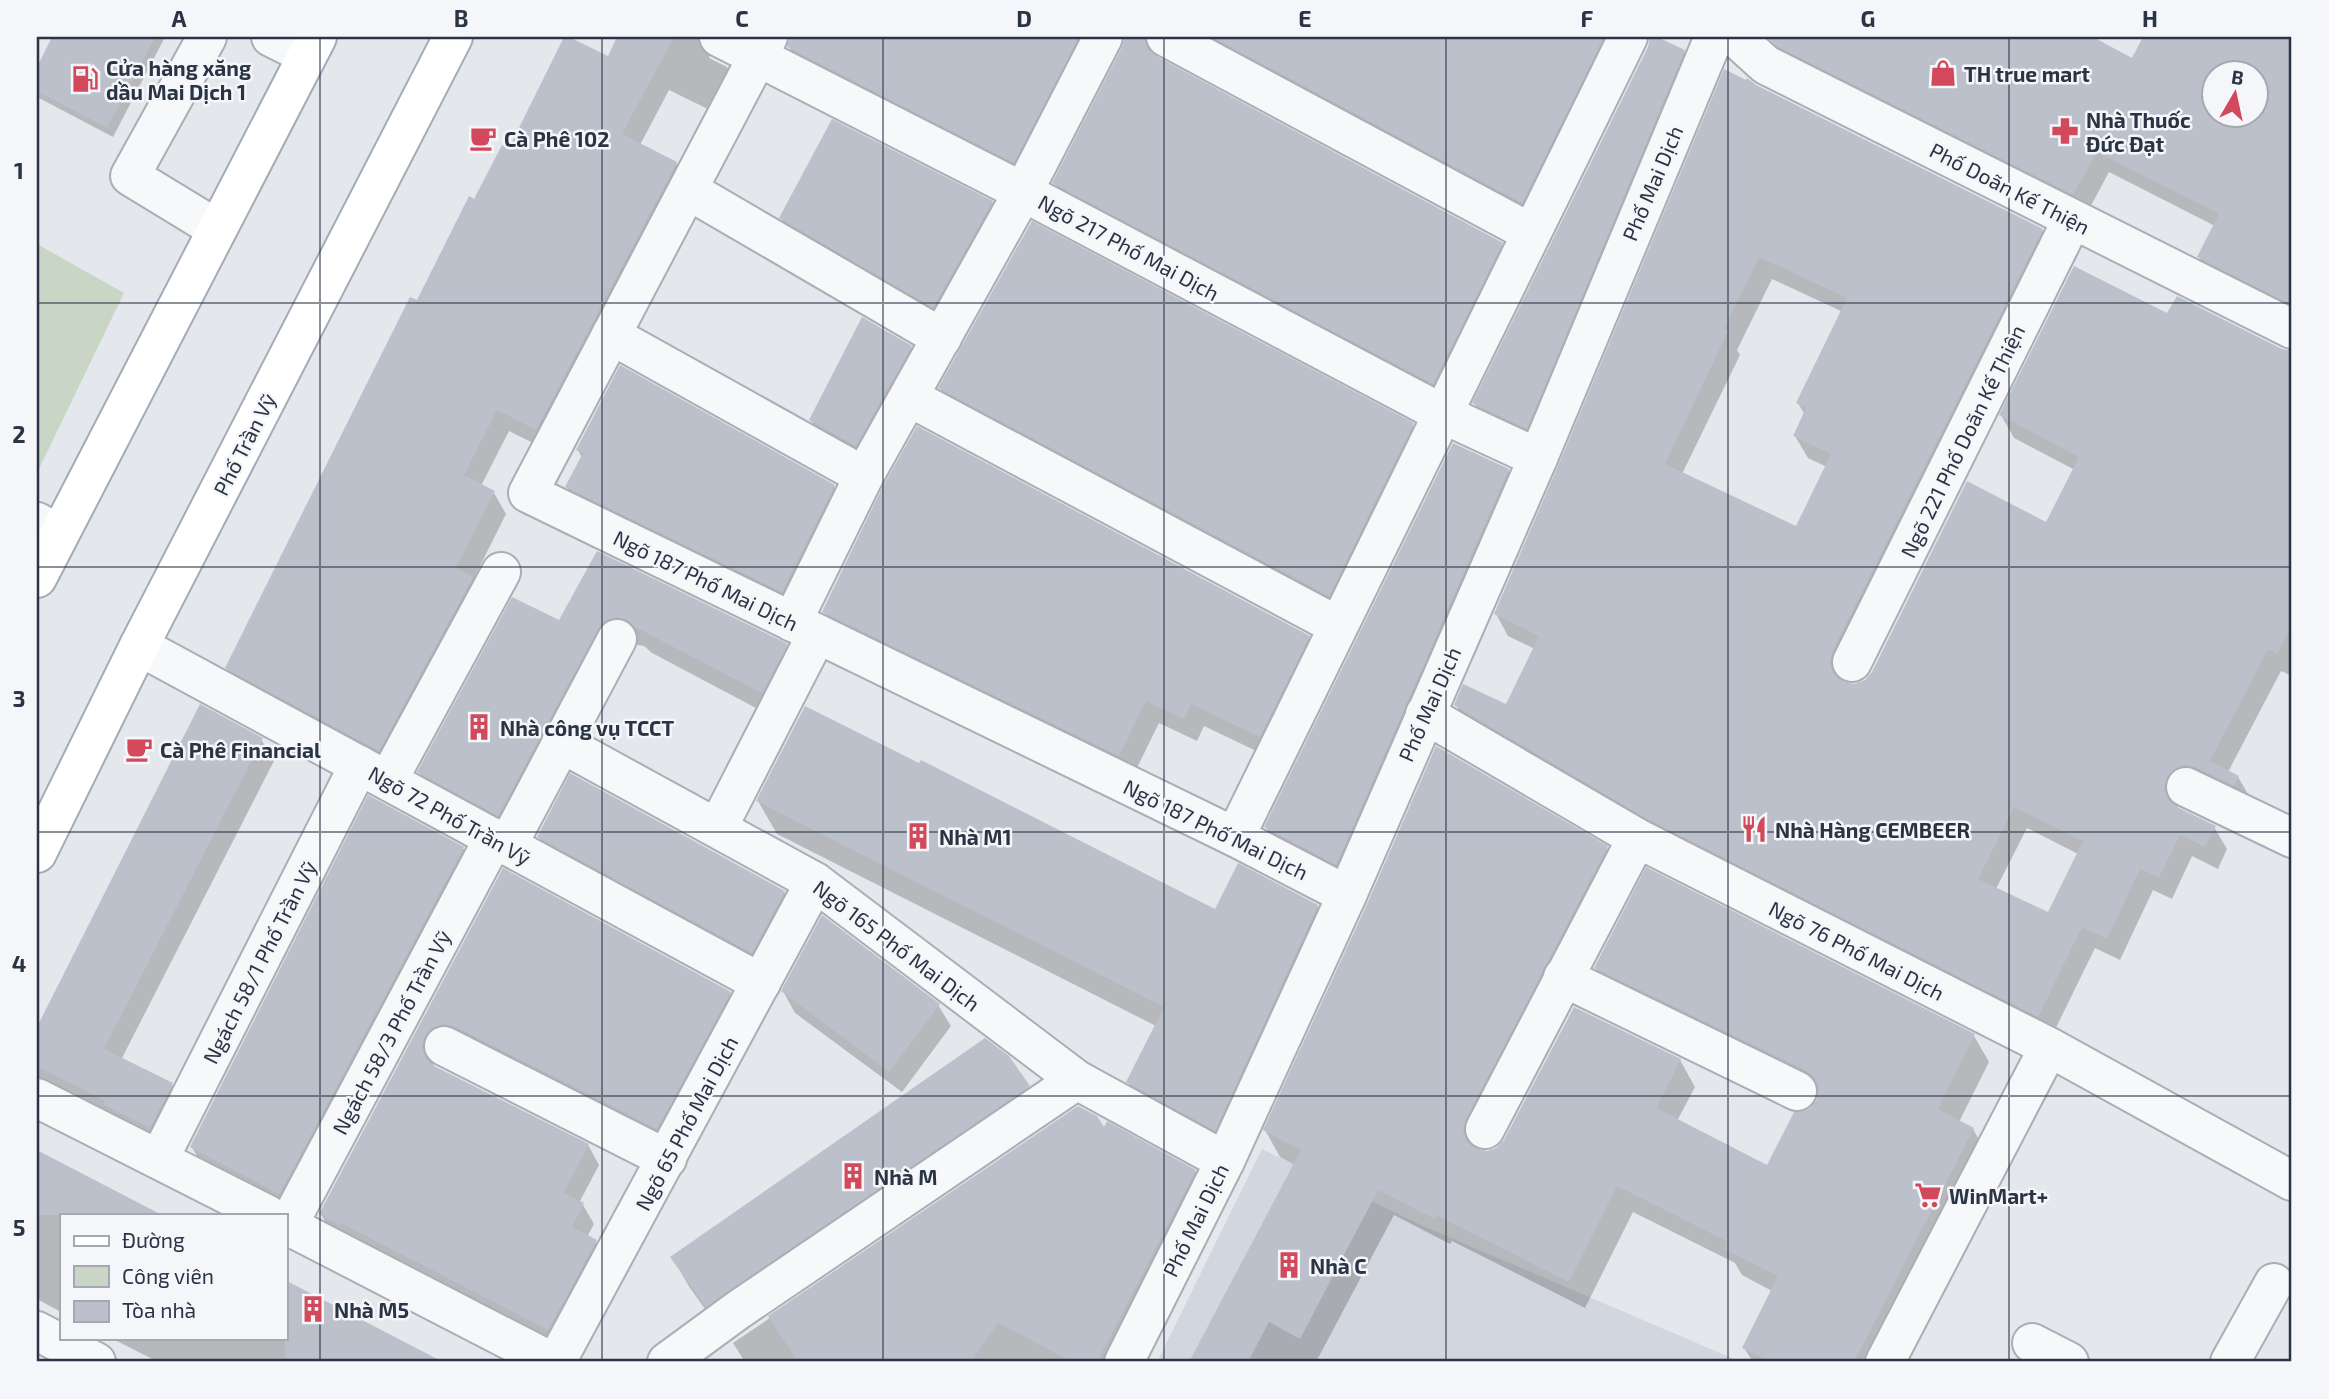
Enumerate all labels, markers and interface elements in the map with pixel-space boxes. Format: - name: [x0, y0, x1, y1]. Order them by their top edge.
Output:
- text: A: [171, 4, 187, 32]
- text: B: [454, 4, 468, 32]
- text: C: [735, 4, 749, 32]
- text: D: [1016, 4, 1032, 32]
- text: E: [1298, 4, 1312, 32]
- text: F: [1581, 4, 1594, 32]
- text: G: [1861, 4, 1875, 32]
- text: H: [2142, 4, 2158, 32]
- place label: Cửa hàng xăng dầu Mai Dịch 1: [106, 55, 251, 104]
- shop icon: TH true mart: [1928, 58, 1958, 88]
- north arrow: [2200, 60, 2270, 130]
- place label: TH true mart: [1964, 61, 2090, 86]
- fuel station icon: Cửa hàng xăng dầu Mai Dịch 1: [70, 64, 100, 94]
- text: B: [2230, 64, 2246, 89]
- place label: Nhà Thuốc Đức Đạt: [2086, 107, 2191, 156]
- pharmacy icon: Nhà Thuốc Đức Đạt: [2050, 116, 2080, 146]
- street label: Phố Mai Dịch: [1617, 122, 1687, 244]
- cafe icon: Cà Phê 102: [468, 123, 498, 153]
- place label: Cà Phê 102: [504, 126, 609, 151]
- street label: Phố Doãn Kế Thiện: [1926, 137, 2094, 239]
- text: 1: [14, 156, 24, 184]
- street label: Ngõ 217 Phố Mai Dịch: [1034, 189, 1224, 305]
- street label: Ngõ 221 Phố Doãn Kế Thiện: [1895, 321, 2029, 561]
- street label: Phố Trần Vỹ: [208, 389, 280, 499]
- text: 2: [12, 420, 26, 448]
- street label: Ngõ 187 Phố Mai Dịch: [610, 524, 802, 636]
- street label: Phố Mai Dịch: [1393, 643, 1465, 765]
- text: 3: [12, 684, 26, 712]
- building icon: Nhà công vụ TCCT: [464, 712, 494, 742]
- place label: Nhà công vụ TCCT: [500, 715, 674, 740]
- cafe icon: Cà Phê Financial: [124, 734, 154, 764]
- place label: Cà Phê Financial: [160, 737, 321, 762]
- street label: Ngõ 72 Phố Trần Vỹ: [365, 760, 535, 870]
- street label: Ngõ 187 Phố Mai Dịch: [1120, 773, 1312, 885]
- restaurant icon: Nhà Hàng CEMBEER: [1739, 814, 1769, 844]
- place label: Nhà Hàng CEMBEER: [1775, 817, 1970, 842]
- building icon: Nhà M1: [903, 821, 933, 851]
- place label: Nhà M1: [939, 824, 1012, 849]
- street label: Ngách 58/1 Phố Trần Vỹ: [197, 856, 321, 1068]
- street label: Ngõ 165 Phố Mai Dịch: [809, 874, 985, 1016]
- street label: Ngõ 76 Phố Mai Dịch: [1765, 895, 1949, 1005]
- street label: Ngách 58/3 Phố Trần Vỹ: [327, 926, 455, 1138]
- text: 4: [12, 949, 26, 977]
- street label: Ngõ 65 Phố Mai Dịch: [630, 1032, 742, 1214]
- street label: Phố Mai Dịch: [1157, 1159, 1233, 1281]
- building icon: Nhà M: [838, 1161, 868, 1191]
- place label: Nhà M: [874, 1164, 938, 1189]
- supermarket icon: WinMart+: [1913, 1180, 1943, 1210]
- place label: WinMart+: [1949, 1183, 2048, 1208]
- text: 5: [13, 1213, 25, 1241]
- legend: [60, 1214, 287, 1340]
- text: Đường: [122, 1227, 185, 1252]
- building icon: Nhà C: [1274, 1250, 1304, 1280]
- place label: Nhà C: [1310, 1253, 1367, 1278]
- text: Công viên: [122, 1263, 214, 1288]
- building icon: Nhà M5: [298, 1294, 328, 1324]
- text: Tòa nhà: [122, 1297, 196, 1322]
- place label: Nhà M5: [334, 1297, 409, 1322]

